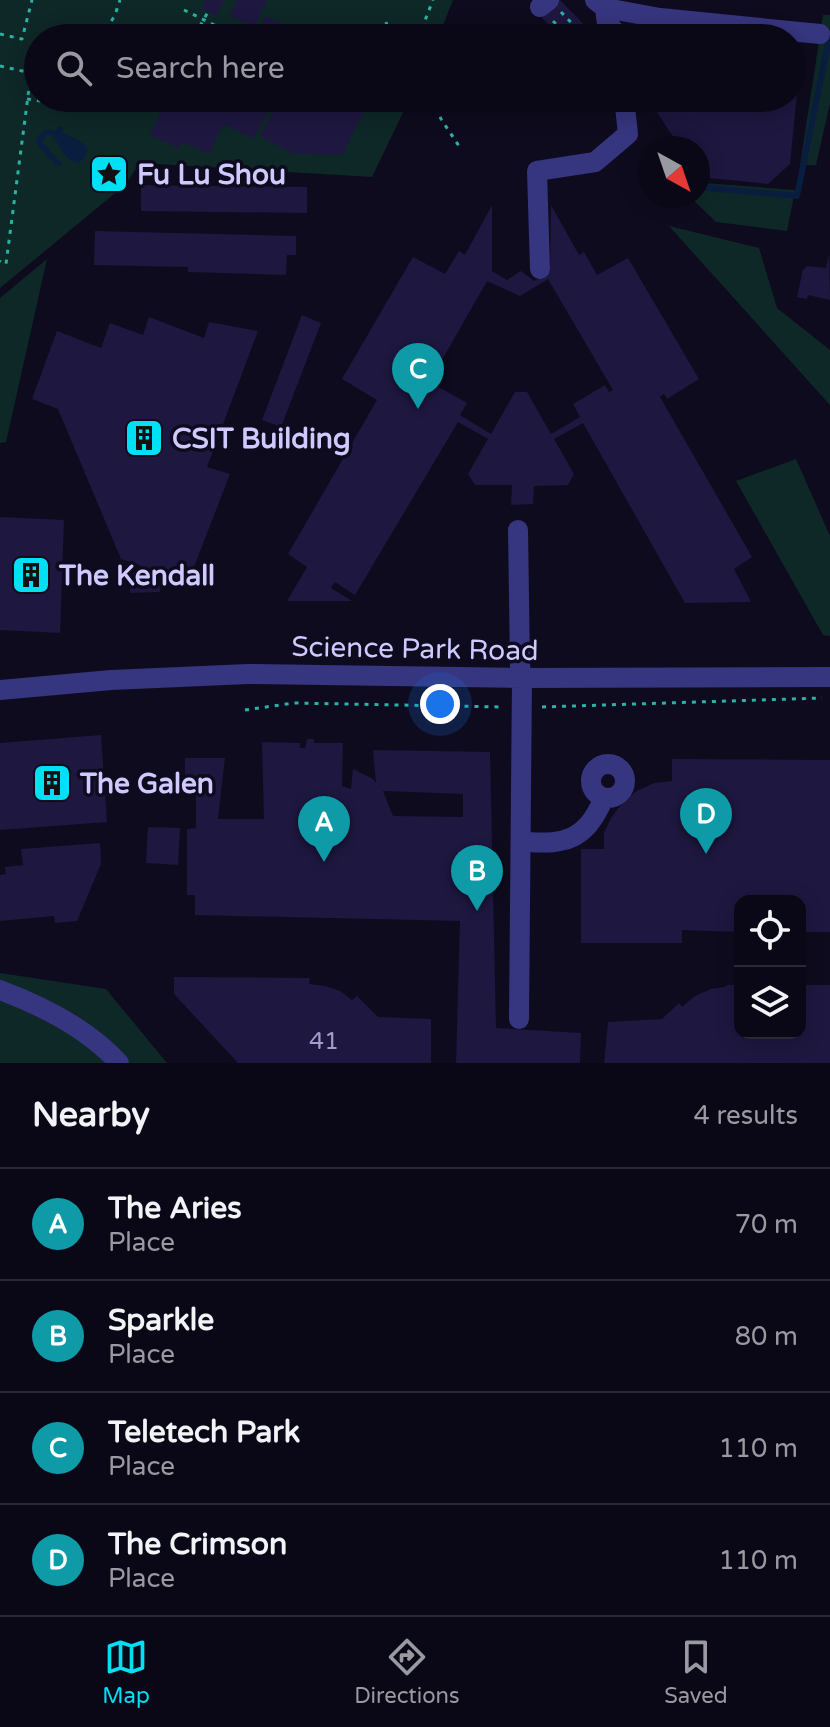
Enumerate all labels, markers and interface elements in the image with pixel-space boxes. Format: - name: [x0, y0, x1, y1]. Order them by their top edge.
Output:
- search box: [24, 24, 806, 112]
- icon: search: [52, 46, 96, 90]
- text: Search here: [116, 50, 285, 87]
- north arrow: [638, 136, 710, 208]
- place icon: Fu Lu Shou: [88, 153, 130, 195]
- place label: Fu Lu Shou: [137, 158, 286, 192]
- pin: C: [392, 343, 444, 409]
- building icon: CSIT Building: [123, 417, 165, 459]
- place label: CSIT Building: [172, 422, 351, 456]
- building icon: The Kendall: [10, 554, 52, 596]
- place label: The Kendall: [58, 559, 215, 593]
- street label: Science Park Road: [291, 630, 539, 668]
- your location: [420, 684, 460, 724]
- building icon: The Galen: [31, 762, 73, 804]
- place label: The Galen: [79, 767, 214, 801]
- pin: D: [680, 788, 732, 854]
- pin: A: [298, 796, 350, 862]
- pin: B: [451, 845, 503, 911]
- map controls: [734, 895, 806, 1039]
- button: locate: [734, 895, 806, 967]
- button: layers: [734, 967, 806, 1039]
- house number: 41: [309, 1027, 339, 1056]
- text: Nearby: [32, 1095, 150, 1136]
- text: 4 results: [693, 1100, 798, 1131]
- text: The Aries: [108, 1190, 242, 1227]
- text: A: [48, 1209, 68, 1240]
- text: 70 m: [735, 1209, 798, 1240]
- text: Place: [108, 1227, 175, 1258]
- text: Sparkle: [108, 1302, 214, 1339]
- text: B: [49, 1321, 67, 1352]
- text: 80 m: [735, 1321, 798, 1352]
- text: Place: [108, 1339, 175, 1370]
- text: Teletech Park: [108, 1414, 300, 1451]
- text: C: [49, 1433, 67, 1464]
- text: 110 m: [718, 1433, 798, 1464]
- text: Place: [108, 1451, 175, 1482]
- text: The Crimson: [108, 1526, 287, 1563]
- text: D: [48, 1545, 68, 1576]
- text: 110 m: [718, 1545, 798, 1576]
- text: Place: [108, 1563, 175, 1594]
- tab: Map: [102, 1635, 150, 1709]
- tab: Directions: [354, 1635, 460, 1709]
- tab: Saved: [664, 1635, 728, 1709]

